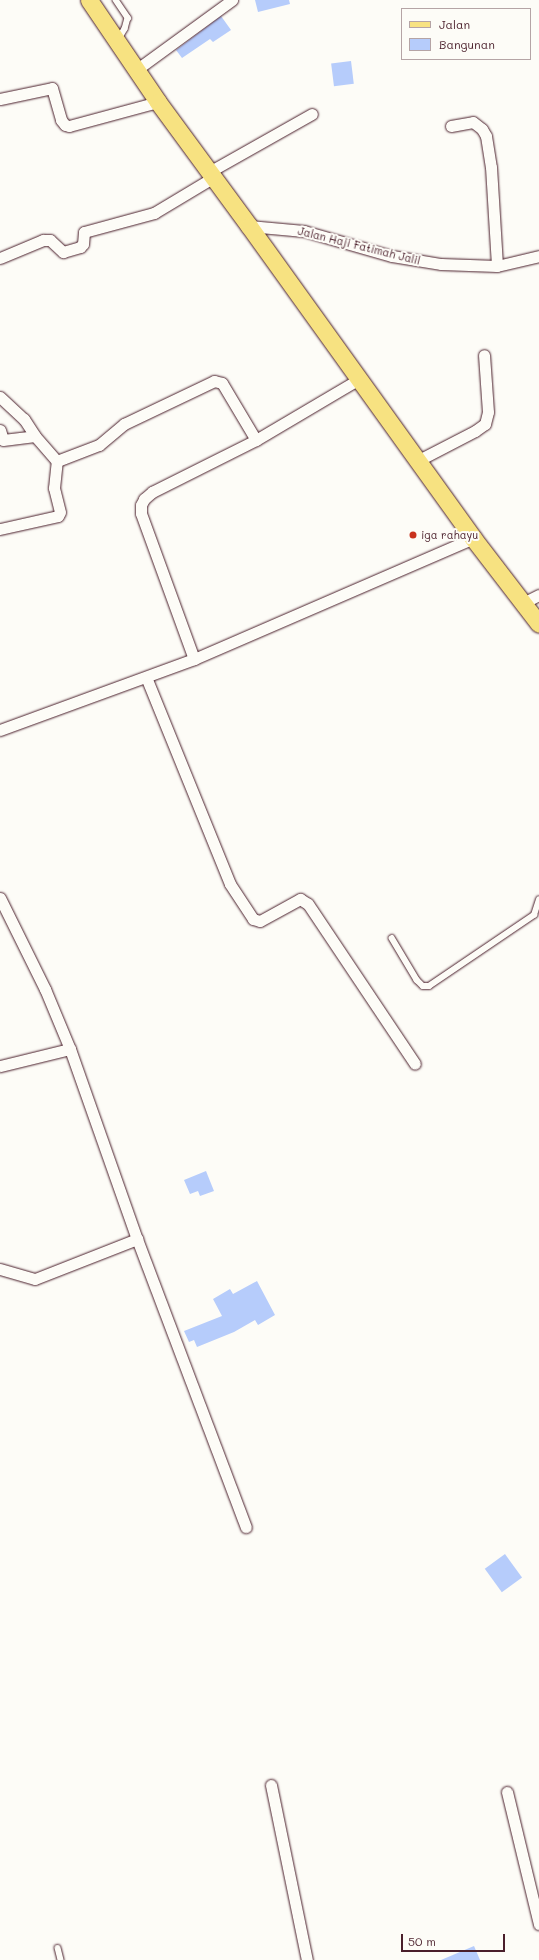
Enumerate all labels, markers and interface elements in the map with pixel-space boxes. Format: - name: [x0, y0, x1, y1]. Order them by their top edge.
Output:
- legend: [401, 8, 531, 60]
- text: Jalan: [439, 16, 470, 32]
- text: Bangunan: [439, 36, 495, 52]
- street label: Jalan Haji Fatimah Jalil: [296, 224, 422, 268]
- place label: iga rahayu: [421, 528, 478, 542]
- marker: iga rahayu: [408, 530, 418, 540]
- scale bar: [403, 1926, 507, 1952]
- text: 50 m: [408, 1933, 436, 1949]

